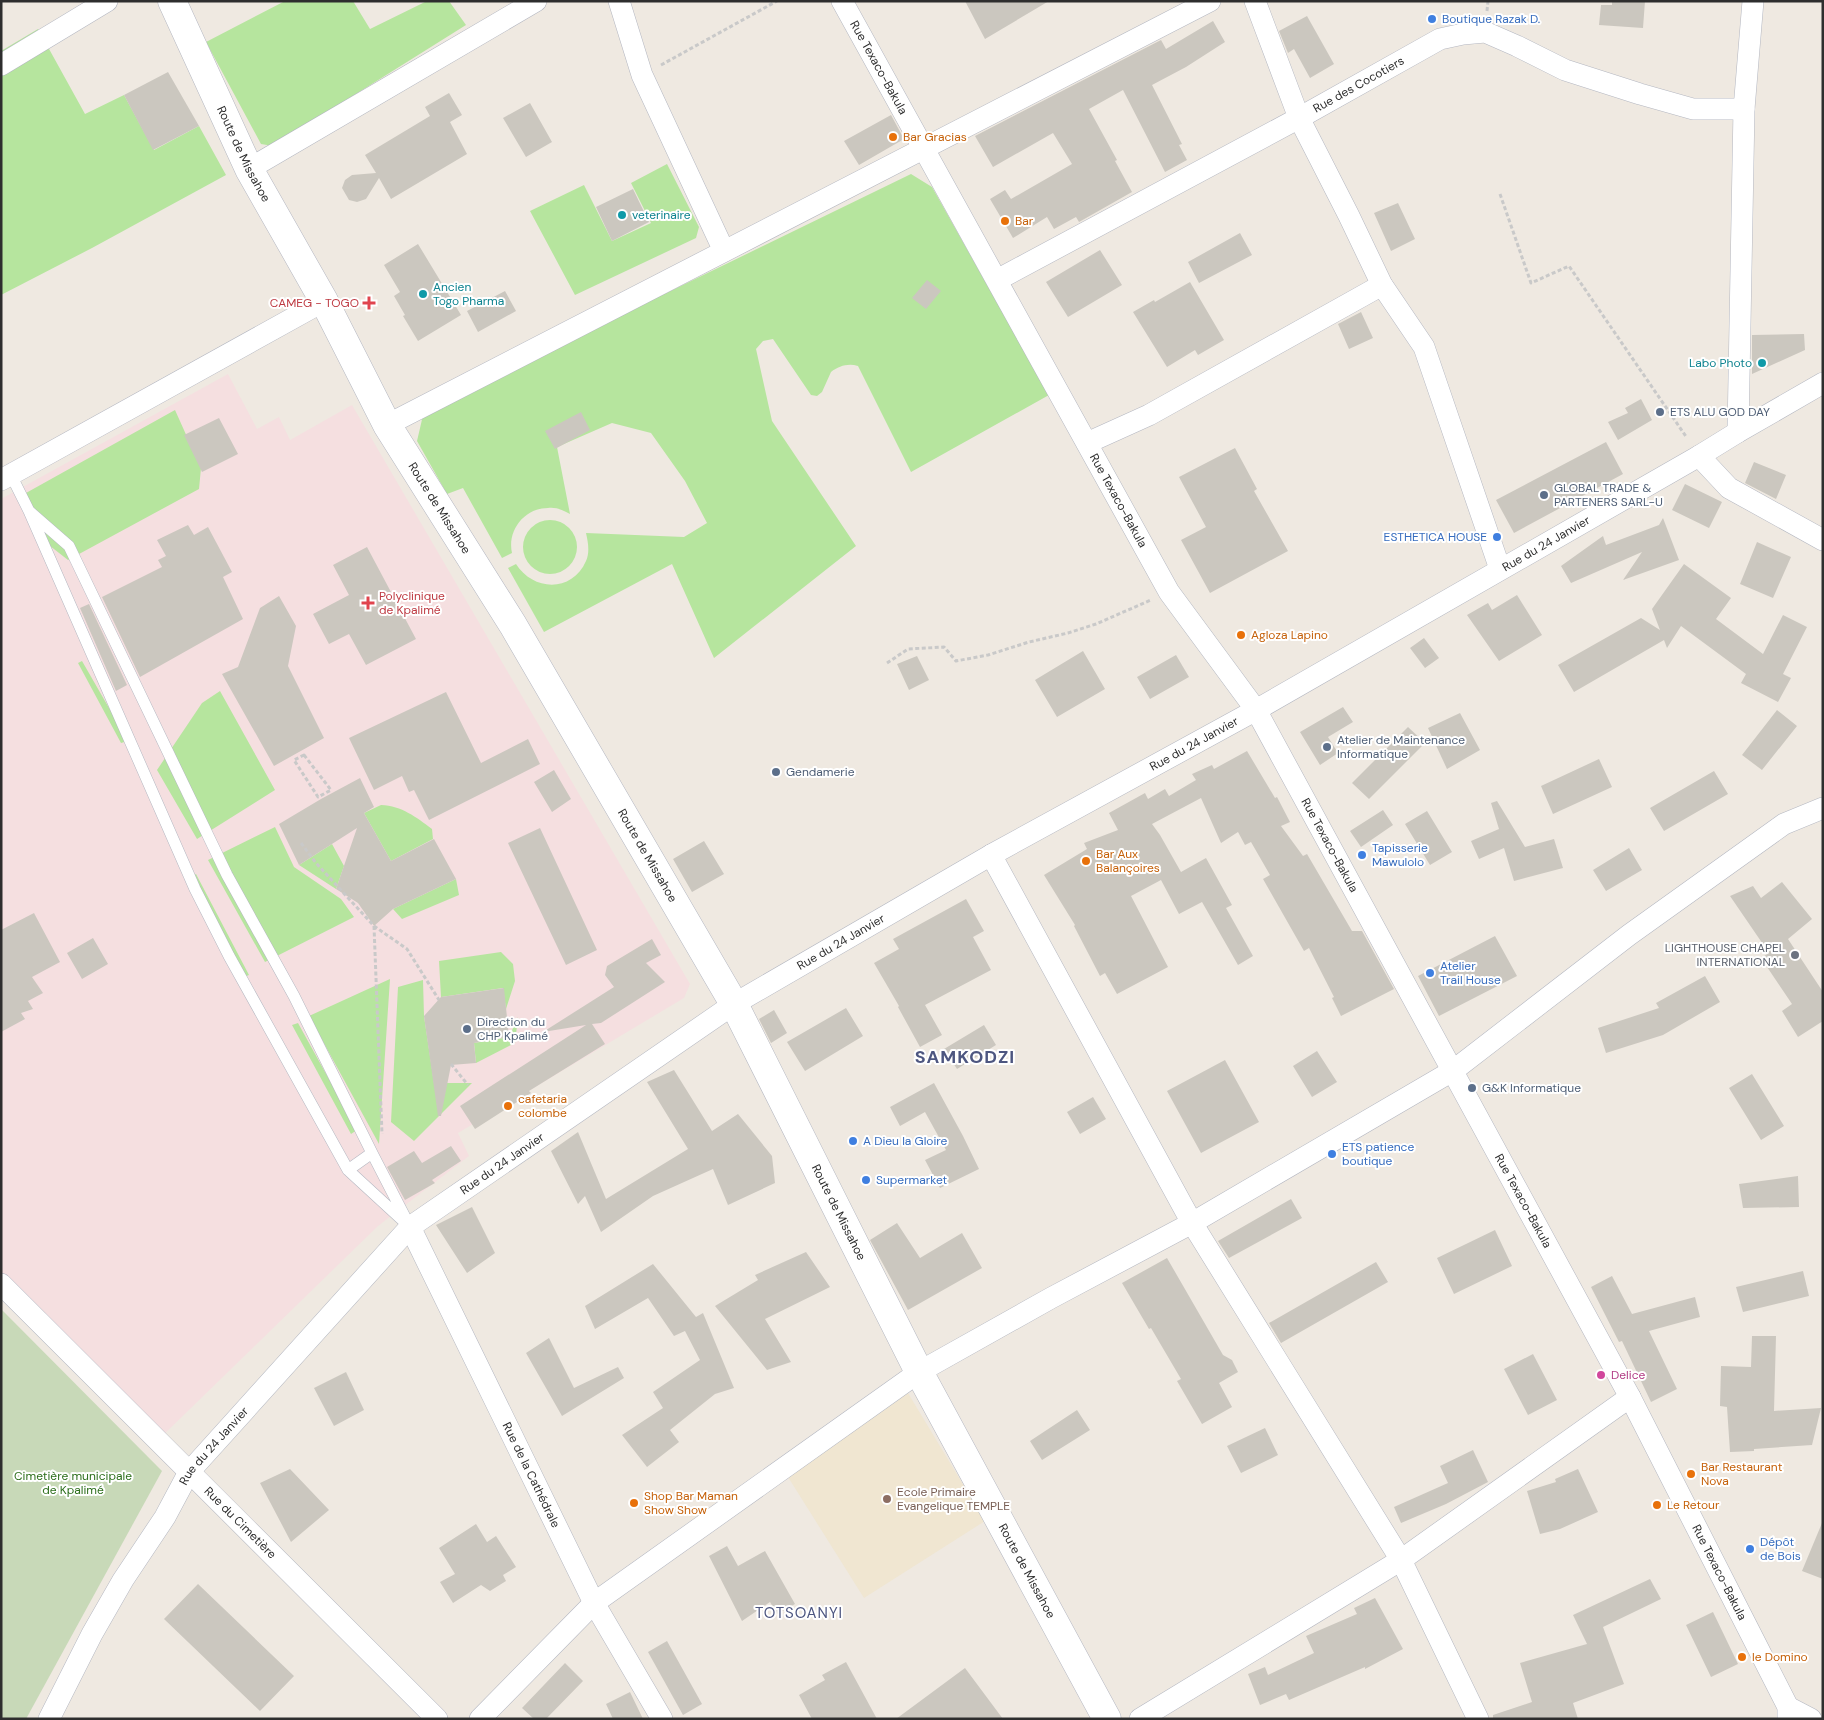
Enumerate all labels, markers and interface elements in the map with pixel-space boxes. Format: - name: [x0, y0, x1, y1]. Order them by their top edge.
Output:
- place label: Boutique Razak D.: [1442, 11, 1540, 27]
- marker: Boutique Razak D.: [1426, 13, 1438, 25]
- street label: Rue Texaco-Bakula: [846, 18, 911, 117]
- street label: Rue des Cocotiers: [1310, 53, 1407, 117]
- street label: Route de Missahoe: [213, 103, 274, 205]
- place label: Bar Gracias: [903, 129, 967, 145]
- marker: Bar Gracias: [887, 131, 899, 143]
- place label: veterinaire: [632, 207, 691, 223]
- marker: veterinaire: [616, 209, 628, 221]
- place label: Bar: [1015, 213, 1034, 229]
- marker: Bar: [999, 215, 1011, 227]
- place label: Ancien Togo Pharma: [433, 279, 504, 309]
- marker: Ancien Togo Pharma: [417, 288, 429, 300]
- place label: CAMEG - TOGO: [270, 295, 359, 311]
- marker: CAMEG - TOGO: [363, 297, 375, 309]
- place label: Labo Photo: [1689, 355, 1752, 371]
- marker: Labo Photo: [1756, 357, 1768, 369]
- place label: ETS ALU GOD DAY: [1670, 404, 1770, 420]
- marker: ETS ALU GOD DAY: [1654, 406, 1666, 418]
- street label: Rue Texaco-Bakula: [1086, 451, 1151, 551]
- street label: Route de Missahoe: [405, 459, 474, 557]
- place label: GLOBAL TRADE & PARTENERS SARL-U: [1554, 480, 1663, 510]
- marker: GLOBAL TRADE & PARTENERS SARL-U: [1538, 489, 1550, 501]
- street label: Rue du 24 Janvier: [1499, 512, 1593, 575]
- place label: ESTHETICA HOUSE: [1384, 529, 1487, 545]
- marker: ESTHETICA HOUSE: [1491, 531, 1503, 543]
- place label: Polyclinique de Kpalimé: [379, 588, 445, 618]
- marker: Polyclinique de Kpalimé: [361, 596, 375, 610]
- place label: Agloza Lapino: [1251, 627, 1328, 643]
- marker: Agloza Lapino: [1235, 629, 1247, 641]
- street label: Rue du 24 Janvier: [1147, 713, 1242, 775]
- place label: Atelier de Maintenance Informatique: [1337, 732, 1465, 762]
- marker: Atelier de Maintenance Informatique: [1321, 741, 1333, 753]
- place label: Gendamerie: [786, 764, 855, 780]
- marker: Gendamerie: [770, 766, 782, 778]
- street label: Rue Texaco-Bakula: [1297, 795, 1362, 895]
- street label: Route de Missahoe: [614, 806, 681, 905]
- place label: Tapisserie Mawulolo: [1372, 840, 1428, 870]
- place label: Bar Aux Balançoires: [1096, 846, 1160, 876]
- marker: Tapisserie Mawulolo: [1356, 849, 1368, 861]
- marker: Bar Aux Balançoires: [1080, 855, 1092, 867]
- street label: Rue du 24 Janvier: [794, 910, 888, 974]
- place label: LIGHTHOUSE CHAPEL INTERNATIONAL: [1665, 940, 1785, 970]
- marker: LIGHTHOUSE CHAPEL INTERNATIONAL: [1789, 949, 1801, 961]
- place label: Atelier Trail House: [1440, 958, 1501, 988]
- marker: Atelier Trail House: [1424, 967, 1436, 979]
- place label: Direction du CHP Kpalimé: [477, 1014, 548, 1044]
- marker: Direction du CHP Kpalimé: [461, 1023, 473, 1035]
- district label: SAMKODZI: [915, 1045, 1015, 1069]
- place label: G&K Informatique: [1482, 1080, 1581, 1096]
- marker: G&K Informatique: [1466, 1082, 1478, 1094]
- place label: cafetaria colombe: [518, 1091, 567, 1121]
- marker: cafetaria colombe: [502, 1100, 514, 1112]
- street label: Rue du 24 Janvier: [457, 1129, 548, 1198]
- place label: A Dieu la Gloire: [863, 1133, 948, 1149]
- marker: A Dieu la Gloire: [847, 1135, 859, 1147]
- place label: ETS patience boutique: [1342, 1139, 1414, 1169]
- marker: ETS patience boutique: [1326, 1148, 1338, 1160]
- street label: Rue Texaco-Bakula: [1491, 1151, 1555, 1251]
- street label: Route de Missahoe: [808, 1162, 870, 1263]
- place label: Supermarket: [876, 1172, 947, 1188]
- marker: Supermarket: [860, 1174, 872, 1186]
- place label: Delice: [1611, 1367, 1645, 1383]
- marker: Delice: [1595, 1369, 1607, 1381]
- street label: Rue du 24 Janvier: [176, 1403, 252, 1488]
- street label: Rue de la Cathédrale: [499, 1420, 564, 1530]
- place label: Bar Restaurant Nova: [1701, 1459, 1783, 1489]
- park label: Cimetière municipale de Kpalimé: [14, 1468, 132, 1498]
- marker: Bar Restaurant Nova: [1685, 1468, 1697, 1480]
- street label: Rue du Cimetière: [201, 1483, 280, 1562]
- place label: Ecole Primaire Evangelique TEMPLE: [897, 1484, 1010, 1514]
- place label: Shop Bar Maman Show Show: [644, 1488, 738, 1518]
- marker: Ecole Primaire Evangelique TEMPLE: [881, 1493, 893, 1505]
- marker: Shop Bar Maman Show Show: [628, 1497, 640, 1509]
- place label: Le Retour: [1667, 1497, 1720, 1513]
- marker: Le Retour: [1651, 1499, 1663, 1511]
- street label: Route de Missahoe: [995, 1521, 1059, 1621]
- street label: Rue Texaco-Bakula: [1688, 1522, 1750, 1623]
- place label: Dépôt de Bois: [1760, 1534, 1801, 1564]
- marker: Dépôt de Bois: [1744, 1543, 1756, 1555]
- district label: TOTSOANYI: [755, 1603, 843, 1623]
- place label: le Domino: [1752, 1649, 1808, 1665]
- marker: le Domino: [1736, 1651, 1748, 1663]

